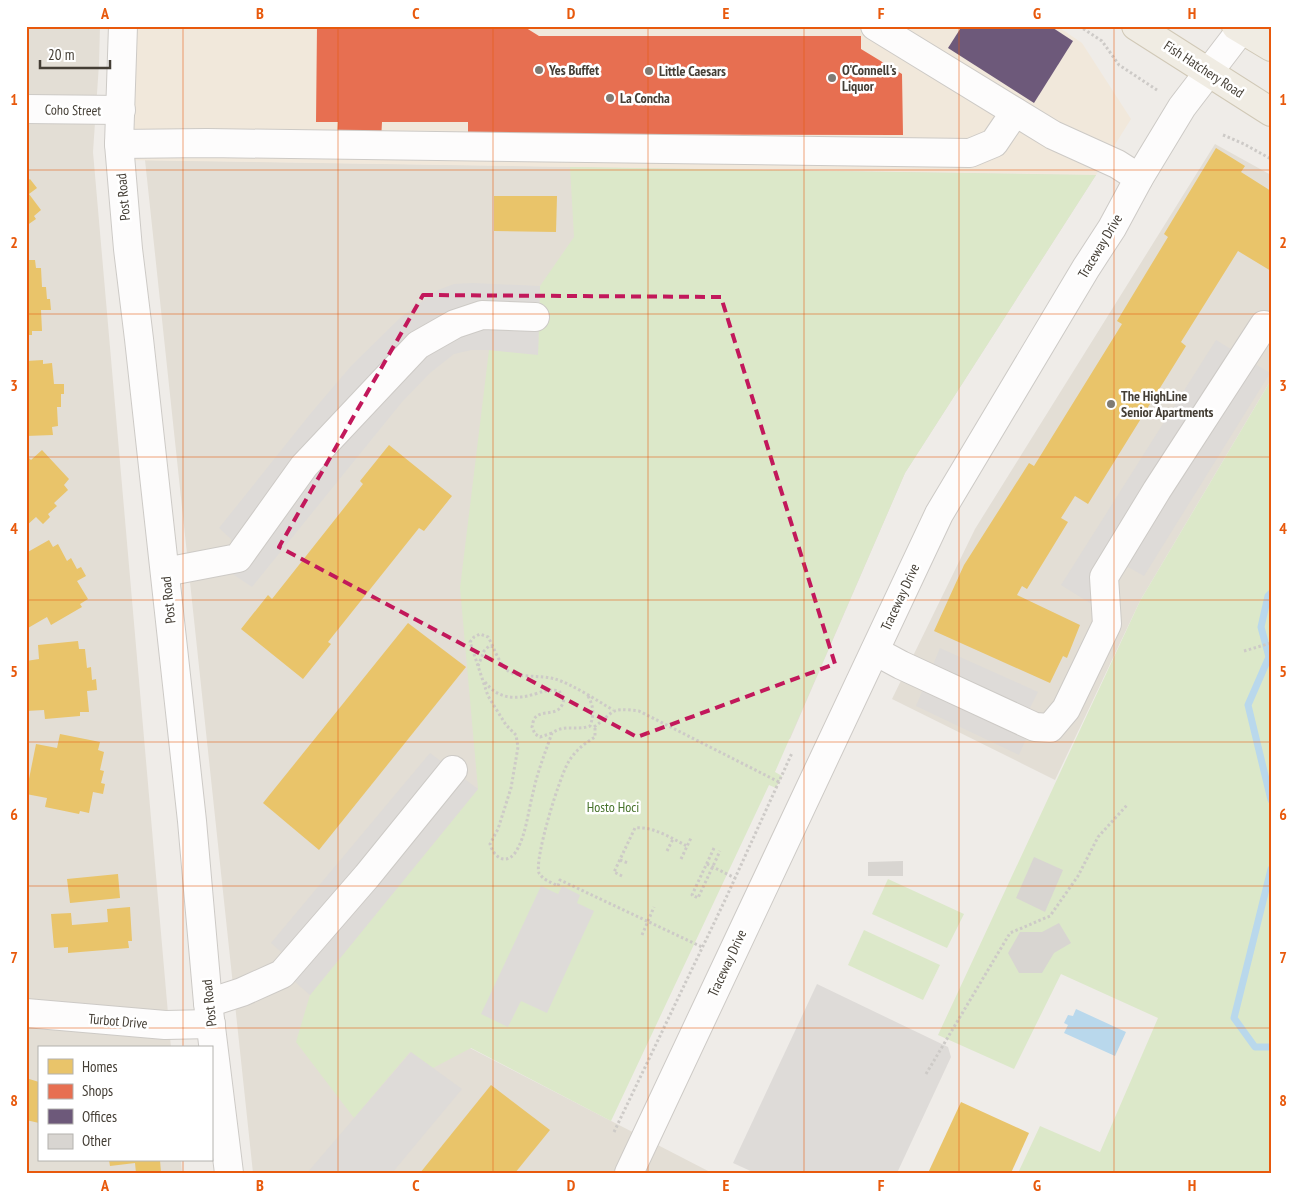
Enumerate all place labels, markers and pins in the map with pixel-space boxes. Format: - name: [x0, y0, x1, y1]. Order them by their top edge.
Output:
- place label: Yes Buffet: [548, 61, 599, 79]
- place label: O'Connell's Liquor: [842, 61, 897, 95]
- place label: Little Caesars: [659, 62, 726, 80]
- marker: Yes Buffet: [533, 64, 545, 76]
- marker: Little Caesars: [643, 65, 655, 77]
- marker: O'Connell's Liquor: [826, 72, 838, 84]
- place label: La Concha: [620, 89, 670, 107]
- marker: La Concha: [604, 92, 616, 104]
- place label: The HighLine Senior Apartments: [1121, 387, 1214, 421]
- marker: The HighLine Senior Apartments: [1105, 398, 1117, 410]

